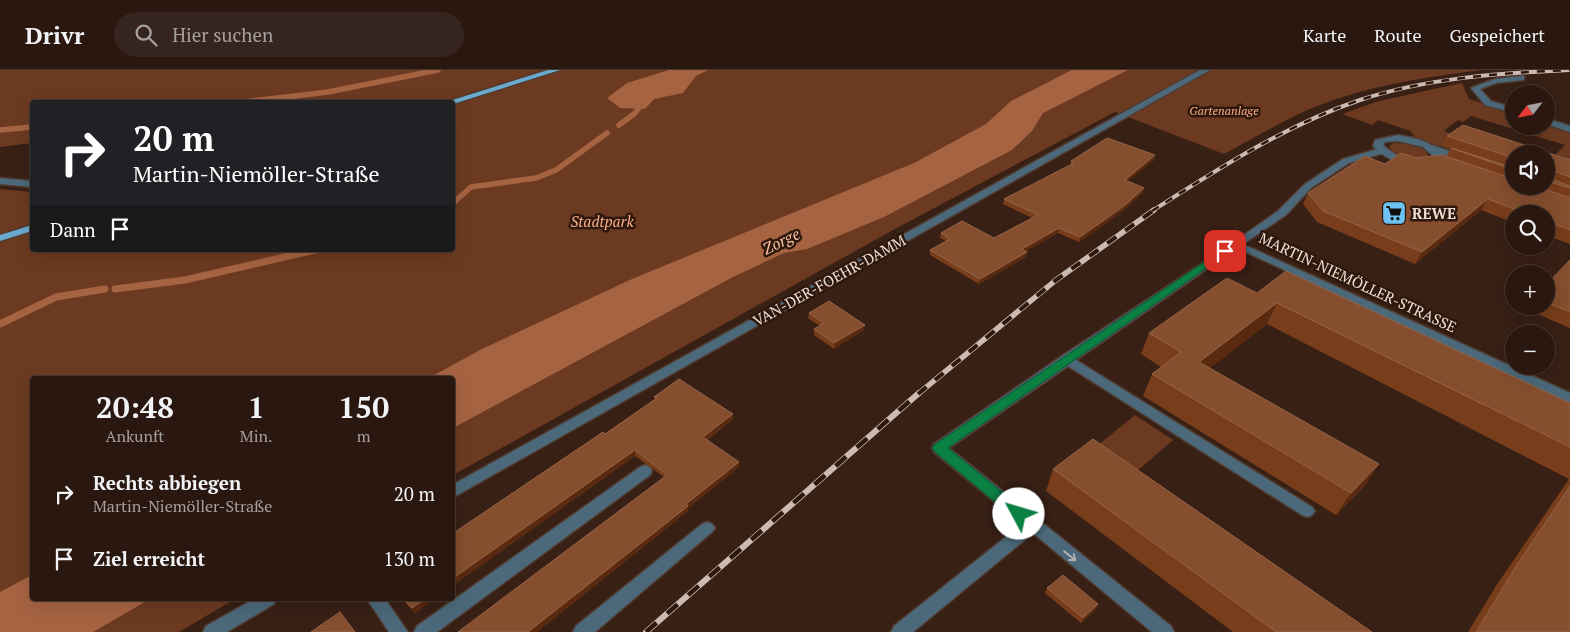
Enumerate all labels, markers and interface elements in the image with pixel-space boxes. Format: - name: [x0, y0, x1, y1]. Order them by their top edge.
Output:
- search box: [114, 12, 464, 57]
- text: Drivr: [25, 19, 84, 51]
- icon: search: [132, 21, 160, 49]
- text: Hier suchen: [172, 22, 273, 47]
- text: Karte: [1303, 23, 1346, 47]
- text: Route: [1374, 23, 1422, 47]
- text: Gespeichert: [1450, 23, 1545, 47]
- north arrow: [1505, 85, 1555, 135]
- map controls: [1505, 85, 1555, 375]
- park label: Gartenanlage: [1189, 103, 1259, 118]
- text: 20 m: [133, 115, 214, 161]
- icon: right: [50, 120, 115, 185]
- button: sound: [1505, 145, 1555, 195]
- text: Martin-Niemöller-Straße: [133, 159, 380, 188]
- supermarket icon: REWE: [1381, 200, 1407, 226]
- place label: REWE: [1412, 203, 1456, 223]
- button: search: [1505, 205, 1555, 255]
- park label: Stadtpark: [570, 211, 634, 231]
- icon: arrive: [106, 215, 134, 243]
- text: Dann: [50, 217, 96, 242]
- water label: Zorge: [759, 223, 803, 259]
- street label: MARTIN-NIEMÖLLER-STRASSE: [1256, 227, 1460, 337]
- street label: VAN-DER-FOEHR-DAMM: [749, 230, 909, 330]
- pin: [1204, 230, 1246, 272]
- icon: arrive: [1211, 237, 1239, 265]
- button: +: [1505, 265, 1555, 315]
- button: −: [1505, 325, 1555, 375]
- text: 20:48: [96, 387, 174, 427]
- text: 1: [248, 387, 265, 427]
- text: 150: [338, 387, 389, 427]
- text: Ankunft: [106, 425, 164, 447]
- text: Min.: [240, 425, 272, 447]
- text: m: [357, 425, 371, 447]
- text: Rechts abbiegen: [93, 470, 241, 495]
- icon: right: [50, 480, 78, 508]
- text: 20 m: [394, 481, 435, 506]
- position arrow: [992, 487, 1044, 539]
- text: Martin-Niemöller-Straße: [93, 495, 272, 517]
- icon: arrive: [50, 545, 78, 573]
- text: Ziel erreicht: [93, 546, 205, 571]
- text: 130 m: [384, 546, 435, 571]
- one-way arrow: [1063, 550, 1076, 561]

